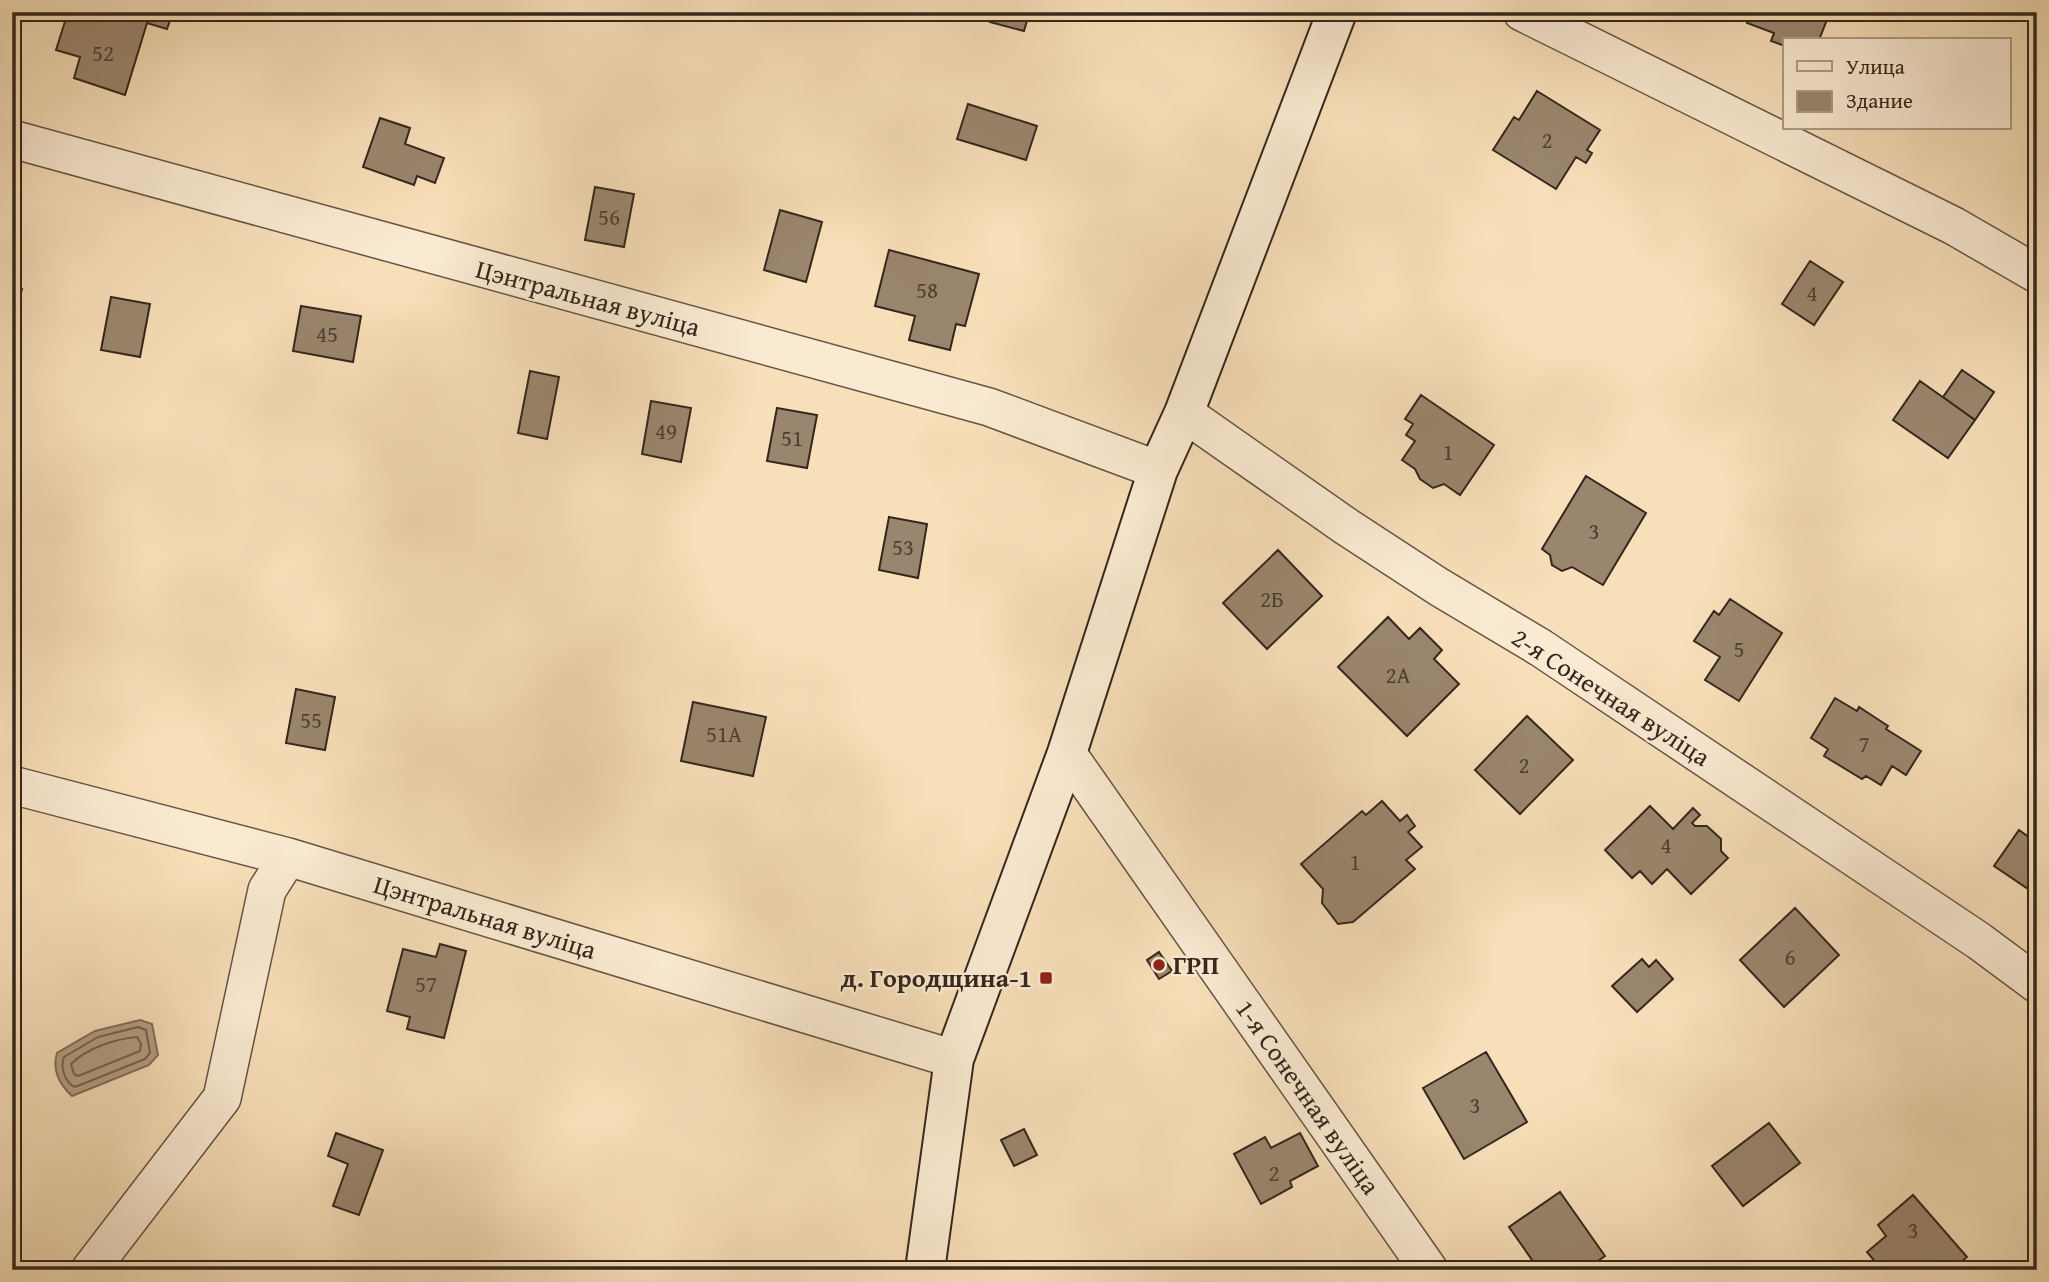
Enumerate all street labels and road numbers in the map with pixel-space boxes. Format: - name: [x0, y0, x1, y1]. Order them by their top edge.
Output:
- street label: Цэнтральная вуліца: [472, 249, 705, 346]
- street label: 2-я Сонечная вуліца: [1506, 621, 1716, 773]
- street label: Цэнтральная вуліца: [369, 864, 602, 969]
- street label: 1-я Сонечная вуліца: [1226, 991, 1391, 1203]

